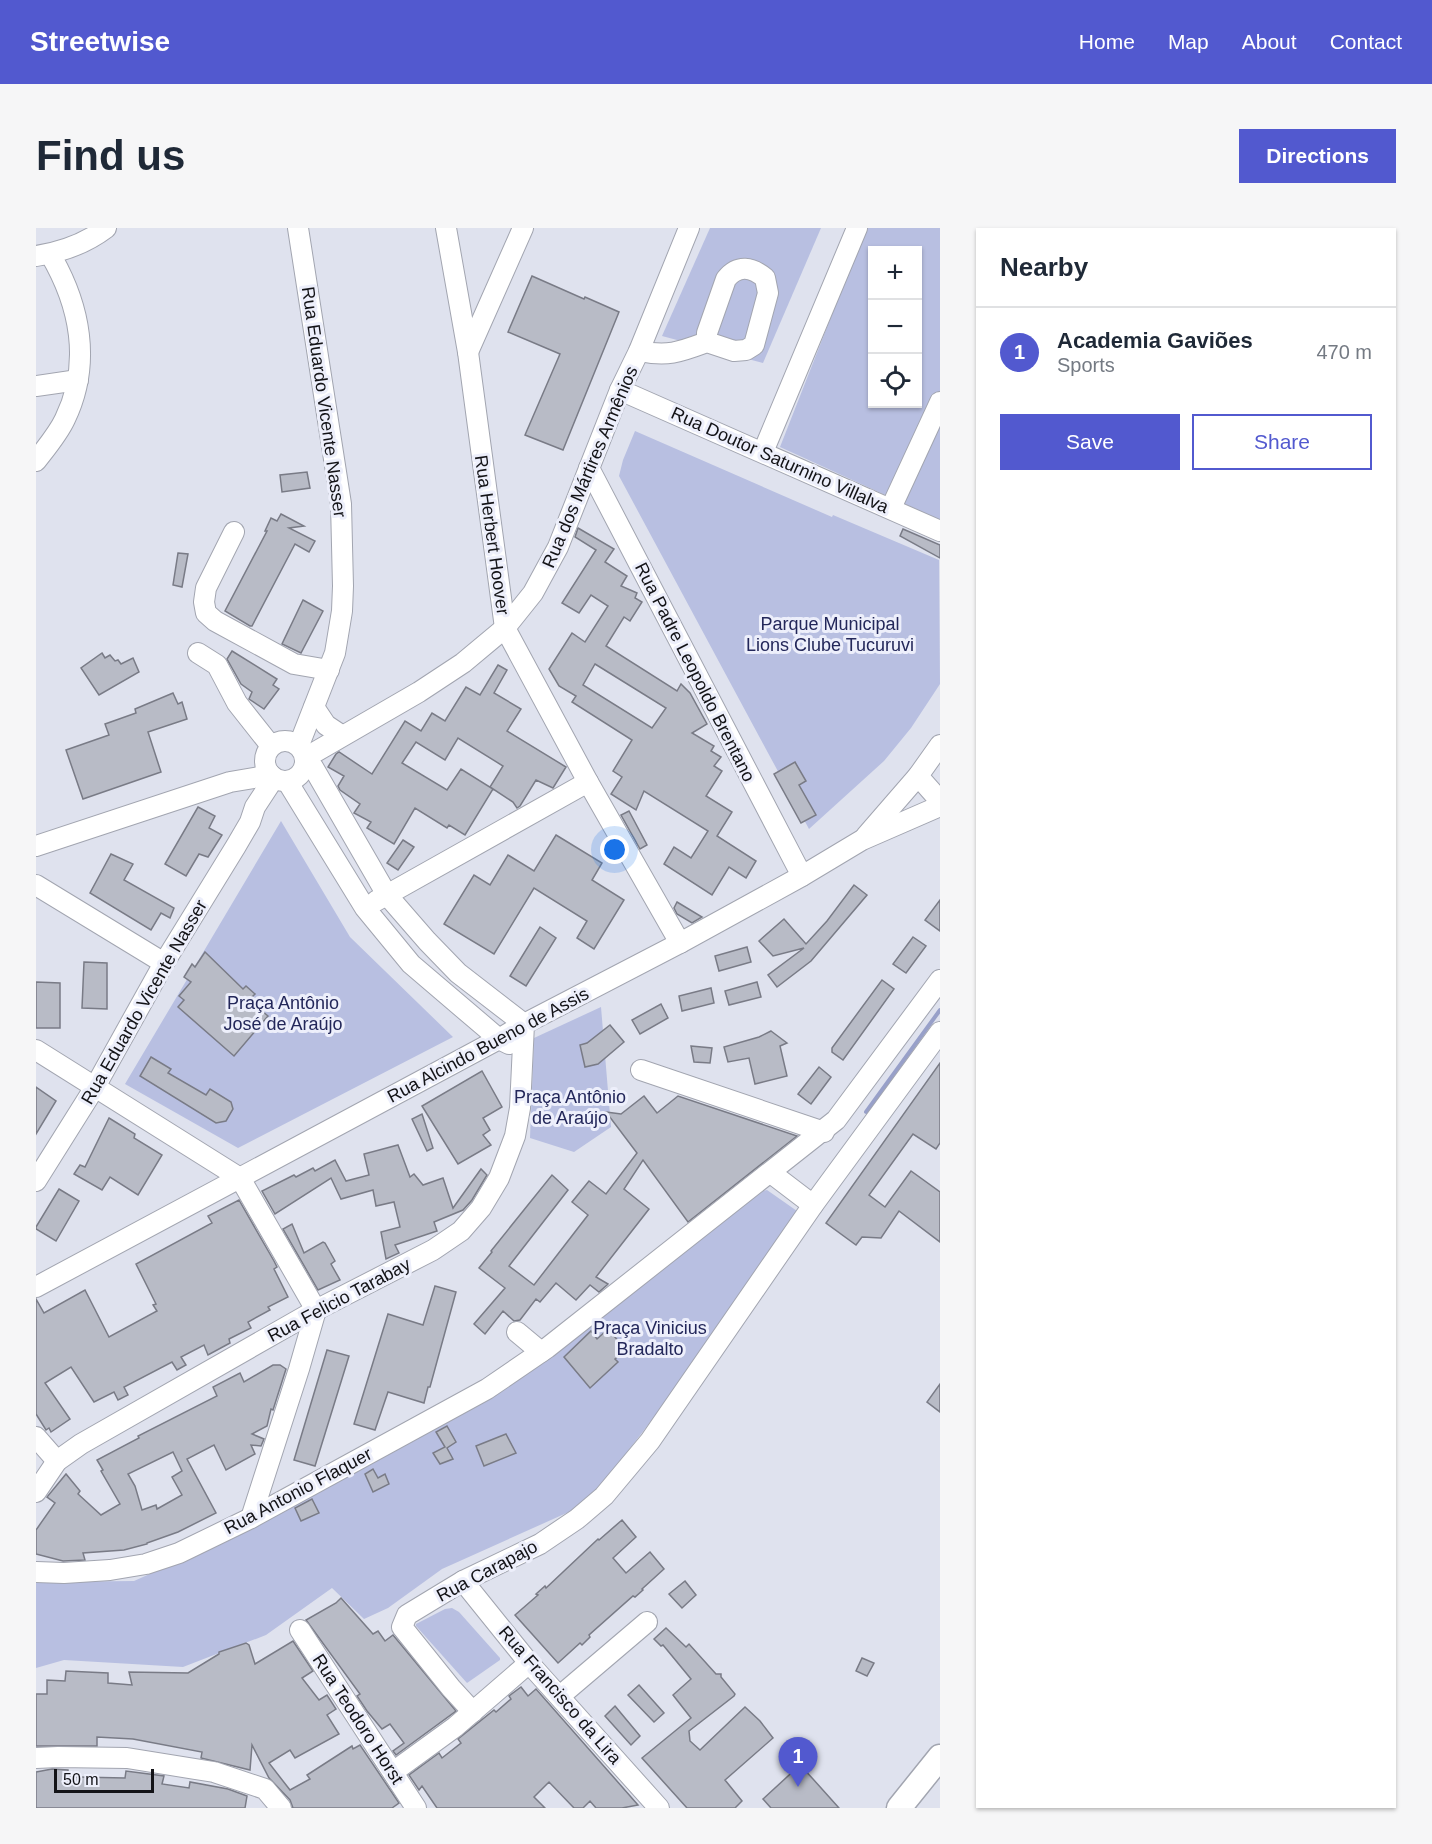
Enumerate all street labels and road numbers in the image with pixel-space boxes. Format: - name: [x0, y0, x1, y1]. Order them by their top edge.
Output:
- street label: Rua Eduardo Vicente Nasser: [298, 285, 350, 519]
- street label: Rua dos Mártires Armênios: [538, 363, 642, 571]
- street label: Rua Doutor Saturnino Villalva: [668, 403, 893, 517]
- street label: Rua Herbert Hoover: [471, 454, 513, 616]
- street label: Rua Padre Leopoldo Brentano: [631, 559, 759, 785]
- street label: Rua Eduardo Vicente Nasser: [77, 896, 211, 1108]
- street label: Rua Alcindo Bueno de Assis: [384, 983, 592, 1107]
- street label: Rua Felicio Tarabay: [264, 1254, 414, 1346]
- street label: Rua Antonio Flaquer: [221, 1444, 375, 1538]
- street label: Rua Carapajo: [433, 1536, 541, 1606]
- street label: Rua Francisco da Lira: [495, 1622, 626, 1769]
- street label: Rua Teodoro Horst: [309, 1650, 407, 1788]

